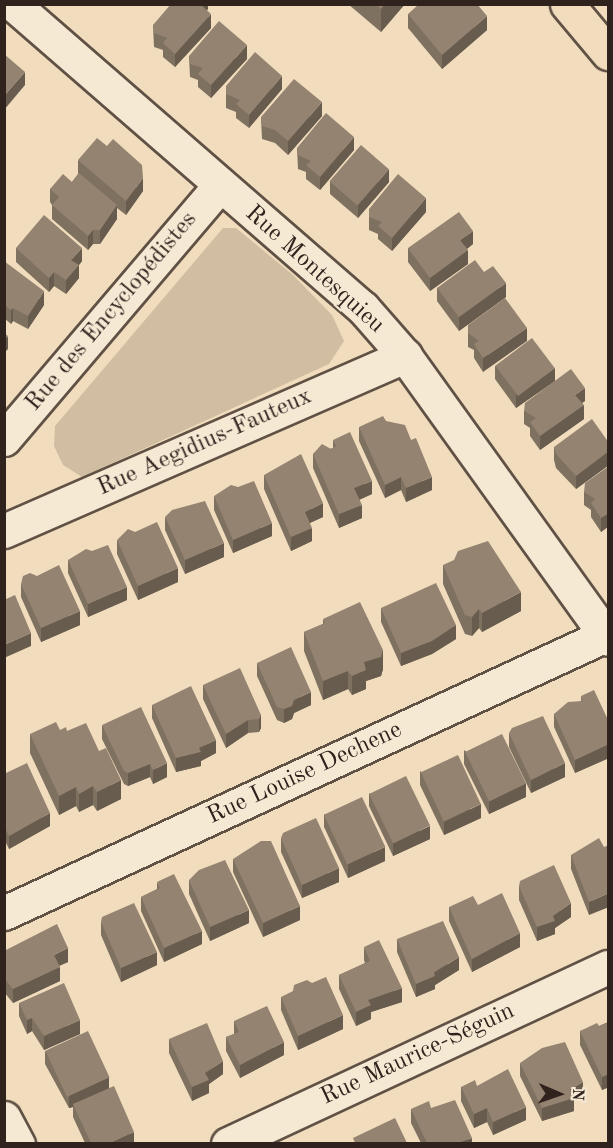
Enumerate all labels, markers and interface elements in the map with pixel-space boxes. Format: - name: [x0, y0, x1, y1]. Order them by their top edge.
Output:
- street label: Rue Montesquieu: [238, 200, 390, 340]
- street label: Rue des Encyclopédistes: [20, 206, 204, 418]
- street label: Rue Aegidius-Fauteux: [93, 383, 317, 503]
- street label: Rue Louise Dechene: [203, 716, 407, 832]
- street label: Rue Maurice-Séguin: [317, 997, 519, 1113]
- north arrow: [529, 1064, 589, 1124]
- text: N: [569, 1088, 585, 1101]

